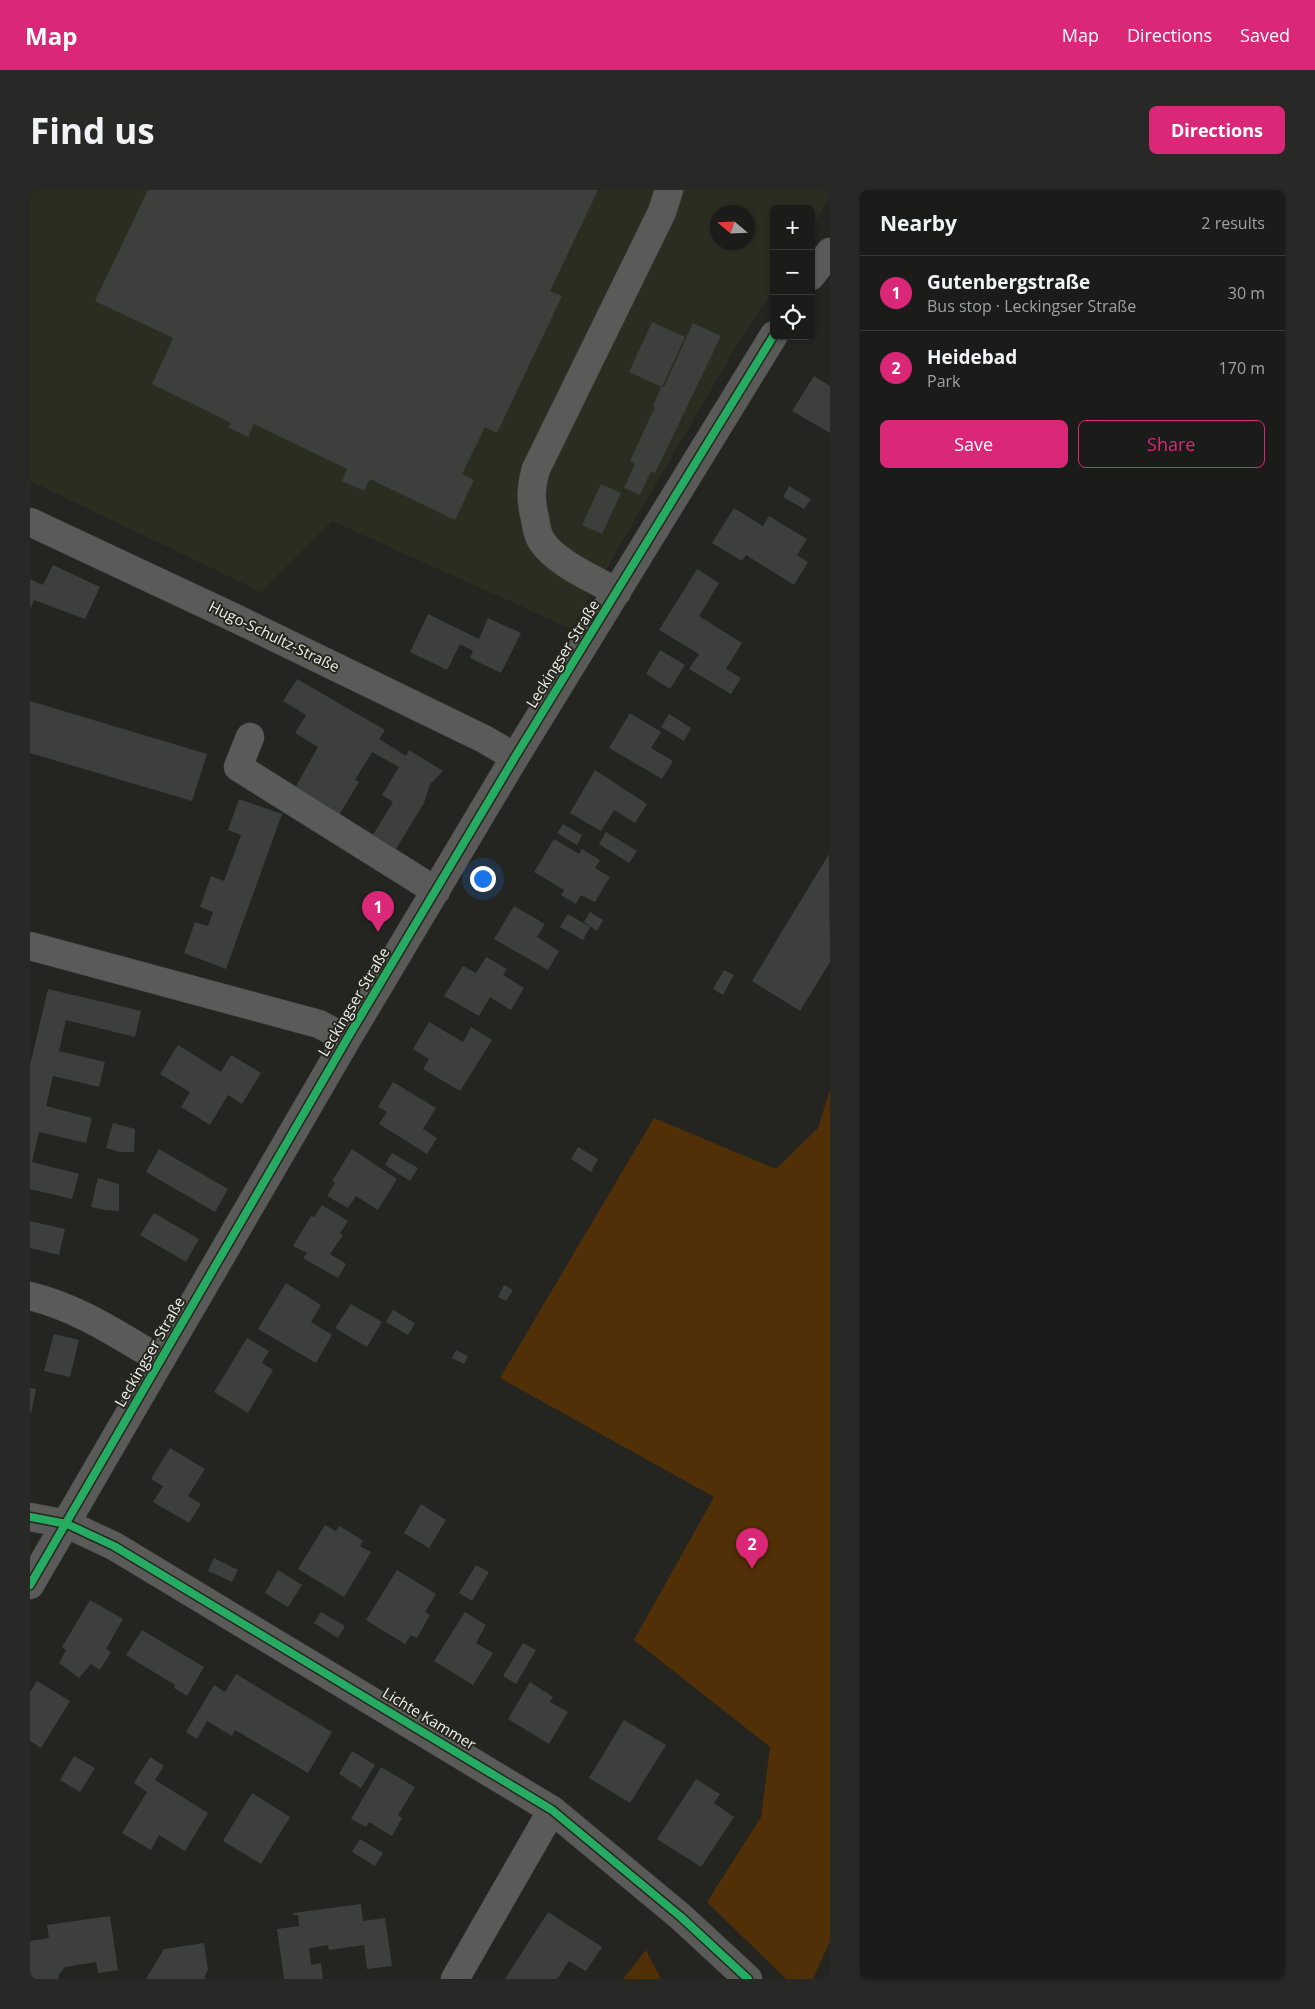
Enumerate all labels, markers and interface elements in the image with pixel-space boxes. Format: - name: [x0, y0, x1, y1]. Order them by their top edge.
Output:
- text: Map: [25, 19, 77, 52]
- text: Map: [1062, 23, 1099, 47]
- text: Directions: [1127, 23, 1212, 47]
- text: Saved: [1240, 23, 1290, 47]
- button: Directions: [1149, 106, 1285, 154]
- text: Find us: [30, 107, 155, 154]
- north arrow: [710, 205, 755, 250]
- map controls: [770, 205, 815, 340]
- button: +: [770, 205, 815, 250]
- text: Nearby: [880, 209, 957, 237]
- text: 2 results: [1201, 212, 1265, 234]
- button: −: [770, 250, 815, 295]
- text: Gutenbergstraße: [927, 269, 1090, 295]
- text: 1: [891, 282, 901, 304]
- text: 30 m: [1228, 282, 1265, 304]
- button: locate: [770, 295, 815, 340]
- text: Bus stop · Leckingser Straße: [927, 295, 1136, 317]
- text: Heidebad: [927, 344, 1017, 370]
- text: 2: [891, 357, 901, 379]
- text: 170 m: [1219, 357, 1265, 379]
- text: Park: [927, 370, 960, 392]
- button: Save: [880, 420, 1068, 468]
- button: Share: [1078, 420, 1265, 468]
- street label: Hugo-Schultz-Straße: [206, 596, 343, 676]
- street label: Leckingser Straße: [521, 596, 603, 711]
- your location: [470, 866, 496, 892]
- pin: 1: [362, 891, 394, 932]
- street label: Leckingser Straße: [313, 943, 394, 1060]
- street label: Leckingser Straße: [110, 1293, 189, 1410]
- pin: 2: [736, 1528, 768, 1569]
- street label: Lichte Kammer: [379, 1682, 480, 1754]

